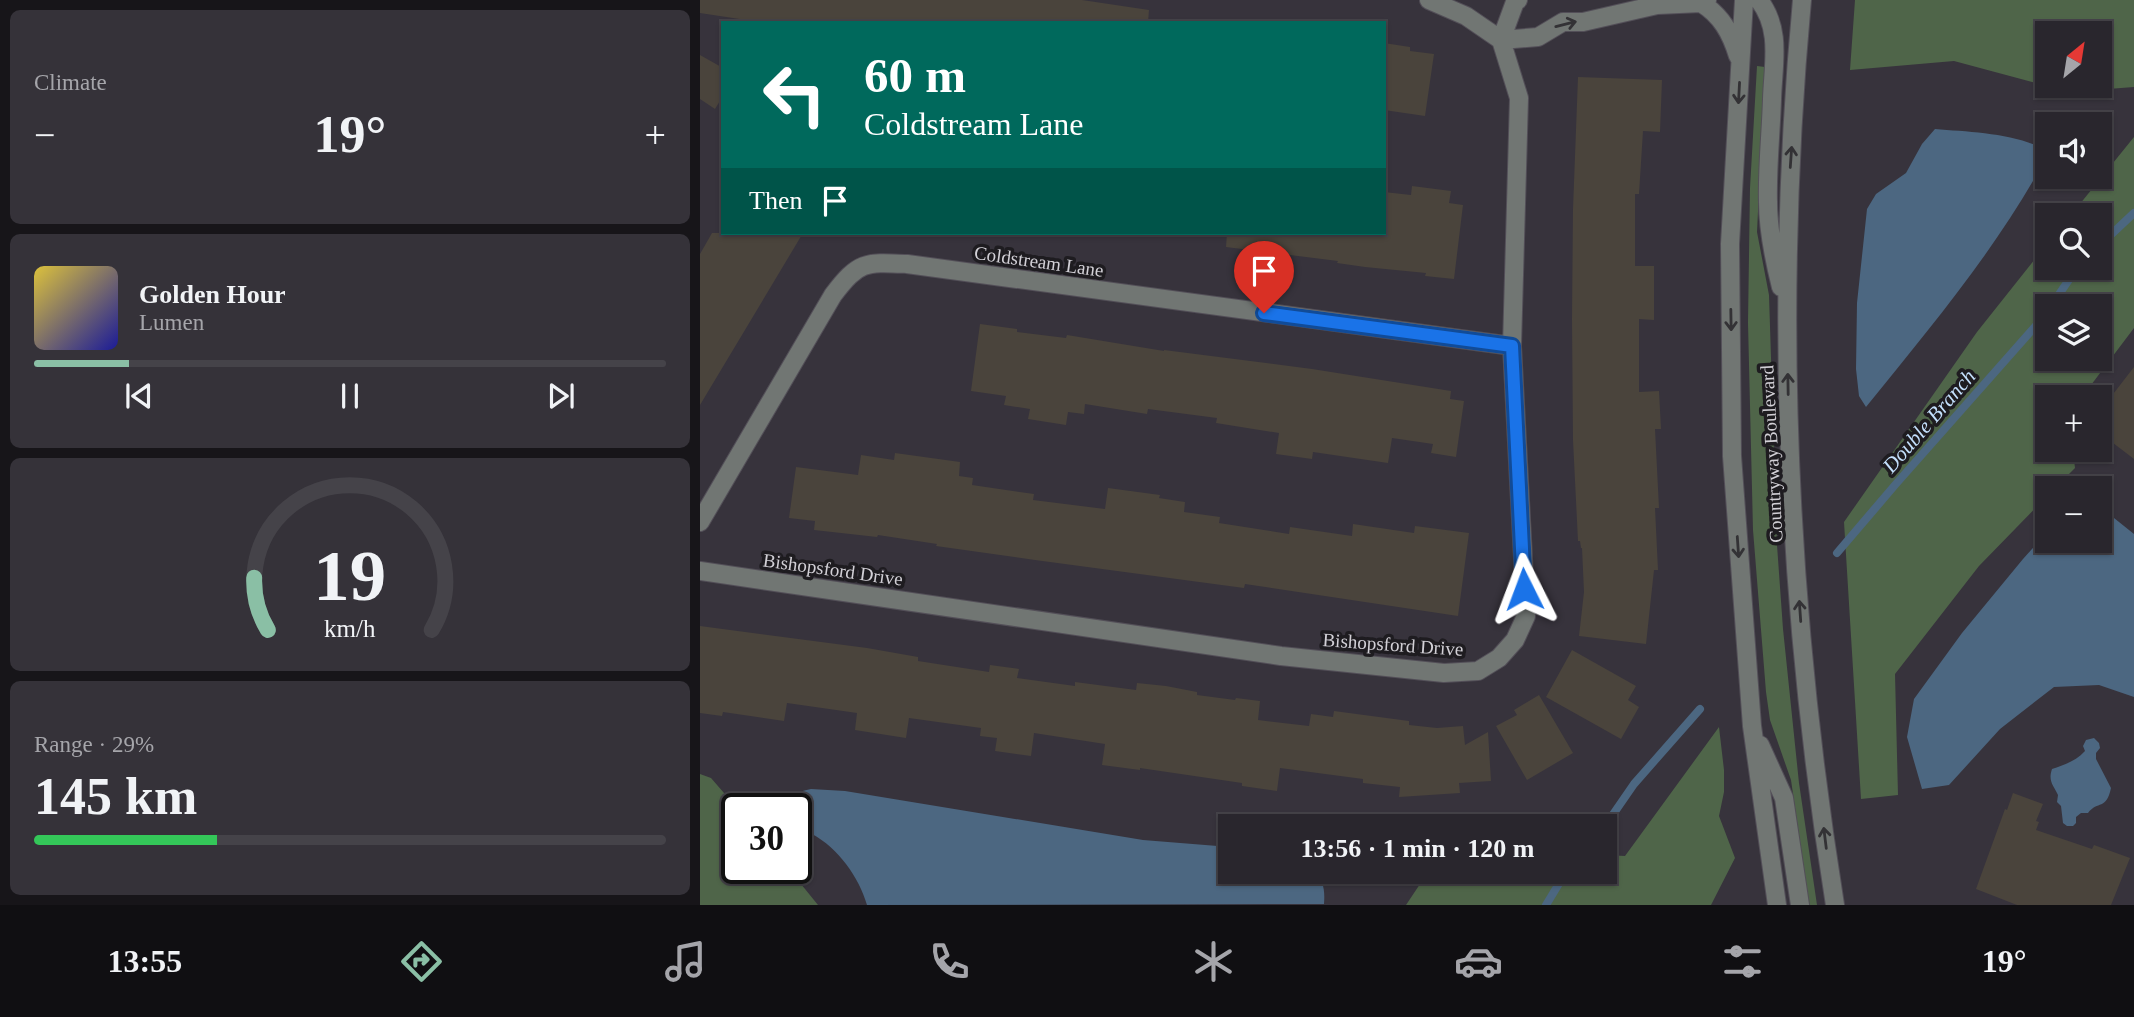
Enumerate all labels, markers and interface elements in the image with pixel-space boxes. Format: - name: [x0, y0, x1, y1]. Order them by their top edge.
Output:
- one-way arrow: [1554, 17, 1576, 30]
- north arrow: [2035, 21, 2112, 98]
- map controls: [2035, 21, 2112, 553]
- text: 60 m: [864, 48, 966, 103]
- icon: left: [749, 49, 840, 140]
- text: Climate: [34, 70, 107, 95]
- one-way arrow: [1732, 81, 1745, 104]
- text: 19°: [314, 106, 386, 163]
- text: Coldstream Lane: [864, 106, 1083, 142]
- button: sound: [2035, 112, 2112, 189]
- text: −: [34, 114, 55, 156]
- text: +: [645, 114, 666, 156]
- one-way arrow: [1785, 146, 1798, 169]
- icon: arrive: [816, 182, 854, 220]
- text: Then: [749, 186, 802, 215]
- button: search: [2035, 203, 2112, 280]
- pin: [1234, 241, 1294, 313]
- street label: Coldstream Lane: [973, 242, 1105, 281]
- icon: arrive: [1245, 252, 1283, 290]
- text: Golden Hour: [139, 280, 286, 309]
- button: layers: [2035, 294, 2112, 371]
- one-way arrow: [1724, 308, 1738, 331]
- text: Lumen: [139, 310, 204, 335]
- street label: Countryway Boulevard: [1756, 364, 1787, 543]
- water label: Double Branch: [1877, 364, 1980, 478]
- one-way arrow: [1781, 373, 1795, 396]
- icon: previous: [120, 377, 158, 415]
- icon: pause: [331, 377, 369, 415]
- icon: next: [542, 377, 580, 415]
- button: +: [2035, 385, 2112, 462]
- button: −: [2035, 476, 2112, 553]
- one-way arrow: [1732, 535, 1745, 558]
- text: 19: [314, 536, 386, 617]
- street label: Bishopsford Drive: [762, 549, 904, 590]
- position arrow: [1487, 552, 1561, 626]
- one-way arrow: [1794, 600, 1807, 623]
- text: km/h: [324, 615, 376, 642]
- street label: Bishopsford Drive: [1322, 629, 1464, 660]
- text: Range · 29%: [34, 732, 154, 757]
- text: 145 km: [34, 768, 197, 825]
- speed limit sign: 30: [721, 793, 812, 884]
- one-way arrow: [1818, 827, 1831, 849]
- text: 13:56 · 1 min · 120 m: [1301, 834, 1535, 863]
- icon: directions: [397, 937, 446, 986]
- icon: music: [661, 937, 710, 986]
- icon: phone: [925, 937, 974, 986]
- icon: climate: [1189, 937, 1238, 986]
- icon: car: [1454, 937, 1503, 986]
- icon: filters: [1718, 937, 1767, 986]
- text: 13:55: [108, 943, 182, 979]
- text: 19°: [1982, 943, 2026, 979]

